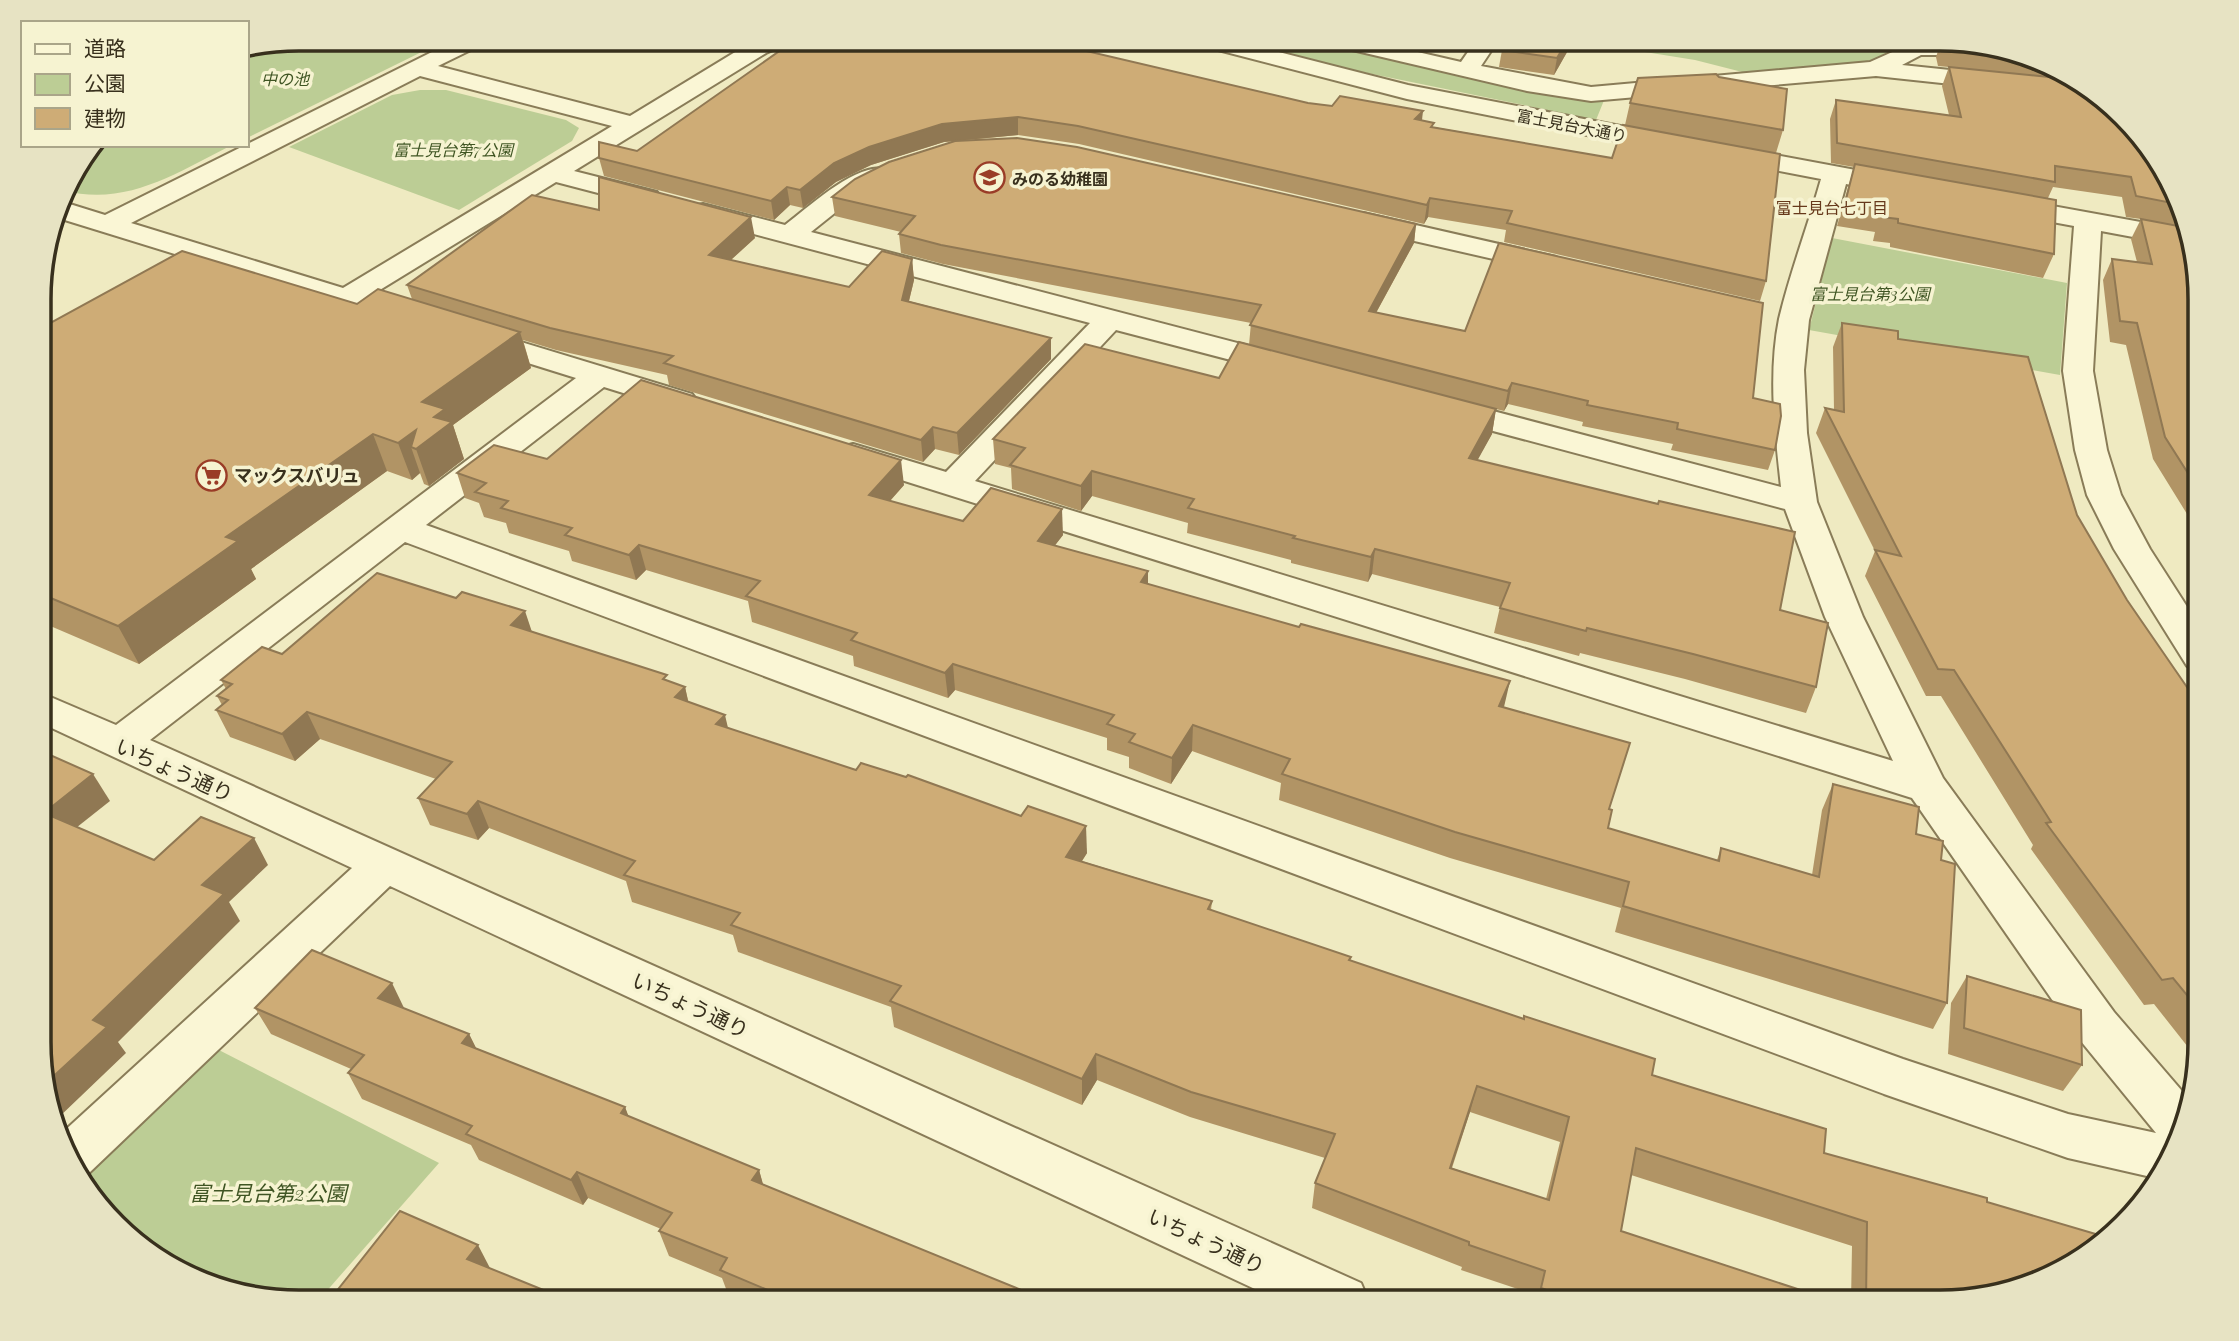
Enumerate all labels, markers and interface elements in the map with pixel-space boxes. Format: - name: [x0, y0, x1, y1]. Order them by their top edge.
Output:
- legend: [21, 21, 248, 147]
- text: 道路: [84, 33, 126, 61]
- text: 公園: [84, 68, 126, 96]
- park label: 中の池: [261, 68, 311, 89]
- text: 建物: [84, 103, 126, 131]
- street label: 富士見台大通り: [1515, 104, 1629, 146]
- park label: 富士見台第7公園: [393, 139, 515, 160]
- school or university icon: みのる幼稚園: [972, 161, 1006, 195]
- place label: みのる幼稚園: [1012, 168, 1108, 189]
- district label: 富士見台七丁目: [1776, 197, 1888, 218]
- park label: 富士見台第3公園: [1810, 283, 1932, 304]
- supermarket icon: マックスバリュ: [194, 458, 228, 492]
- place label: マックスバリュ: [234, 463, 359, 487]
- street label: いちょう通り: [112, 731, 238, 807]
- street label: いちょう通り: [628, 965, 754, 1043]
- park label: 富士見台第2公園: [189, 1178, 350, 1206]
- street label: いちょう通り: [1144, 1201, 1270, 1279]

